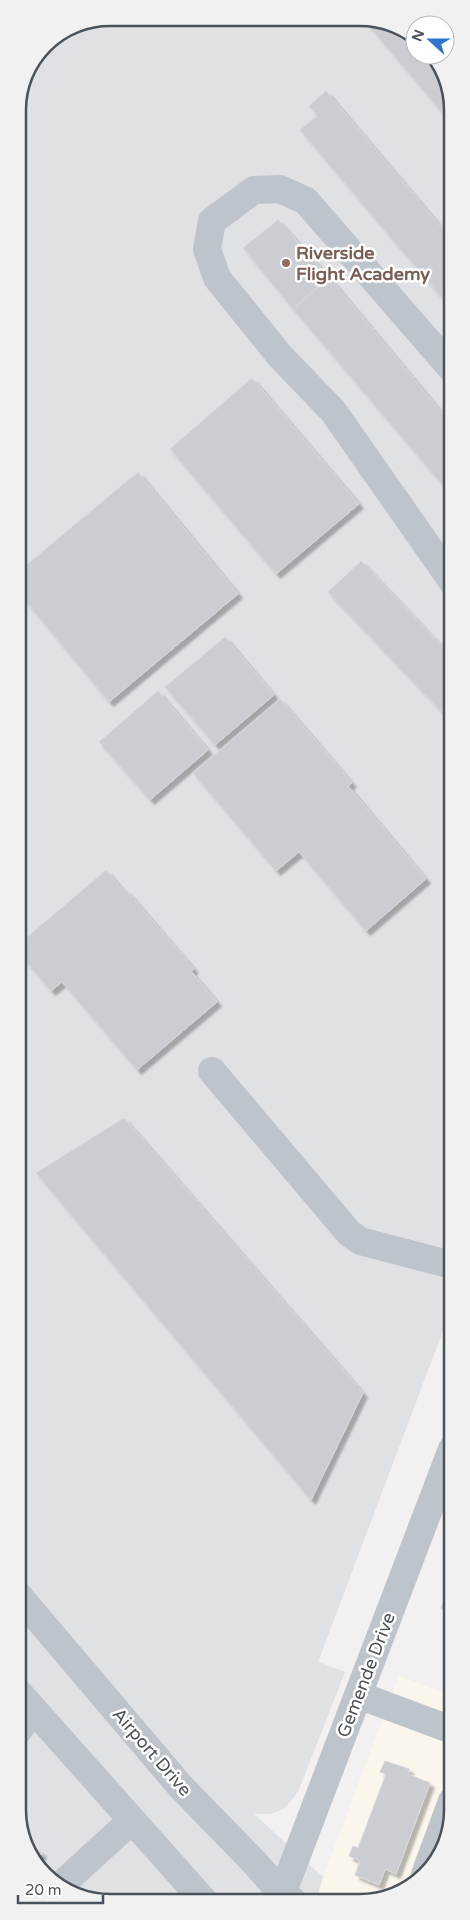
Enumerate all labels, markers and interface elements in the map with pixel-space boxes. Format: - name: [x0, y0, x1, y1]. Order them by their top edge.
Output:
- north arrow: [405, 15, 455, 65]
- text: N: [408, 27, 428, 44]
- place label: Riverside Flight Academy: [296, 242, 430, 285]
- marker: Riverside Flight Academy: [280, 257, 292, 269]
- street label: Gemende Drive: [332, 1609, 400, 1741]
- street label: Airport Drive: [108, 1703, 196, 1801]
- scale bar: [18, 1872, 102, 1904]
- text: 20 m: [25, 1881, 62, 1899]

